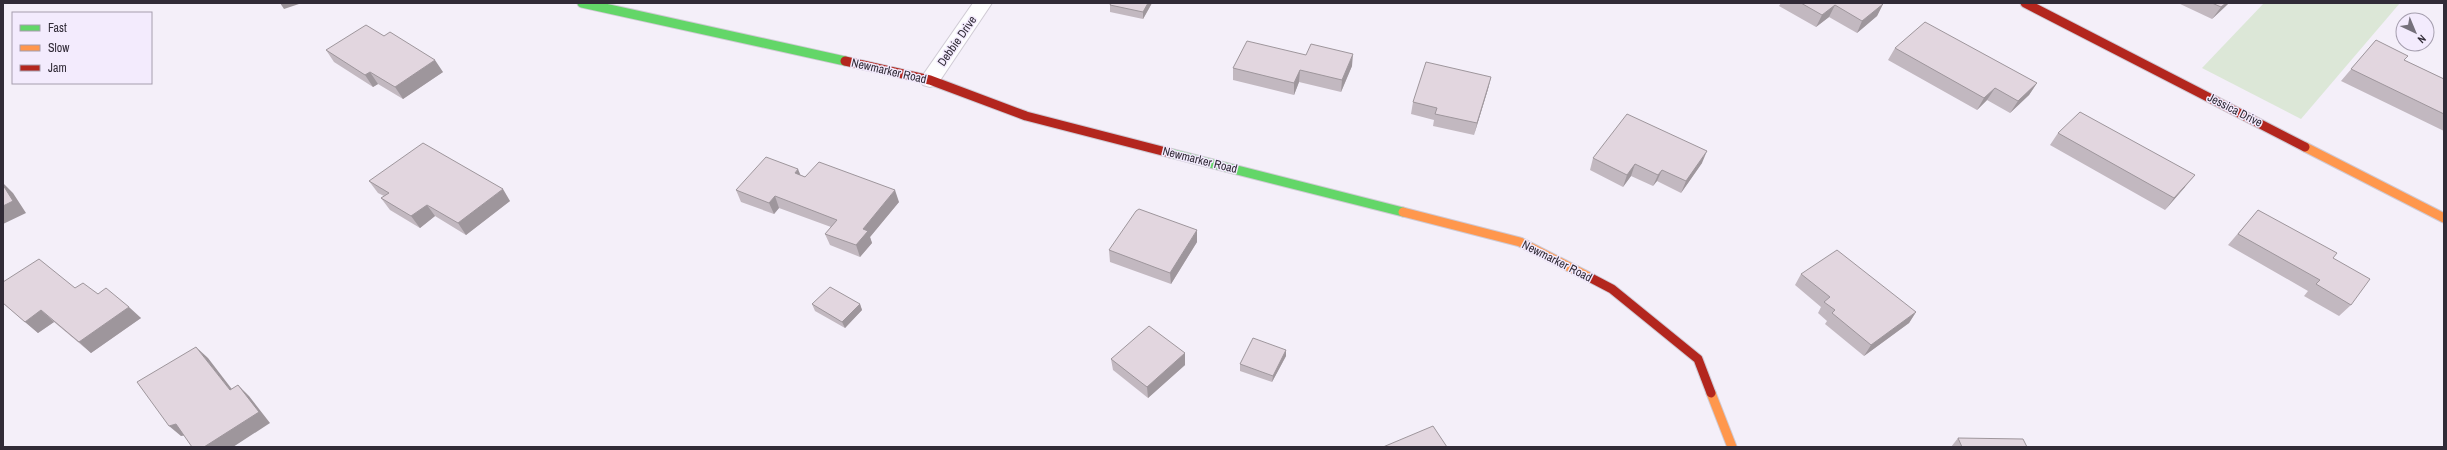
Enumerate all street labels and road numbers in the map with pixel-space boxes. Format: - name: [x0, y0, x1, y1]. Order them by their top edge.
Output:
- street label: Debbie Drive: [934, 13, 980, 69]
- street label: Newmarker Road: [850, 55, 928, 87]
- street label: Jessica Drive: [2205, 89, 2265, 131]
- street label: Newmarker Road: [1161, 143, 1239, 177]
- street label: Newmarker Road: [1519, 236, 1595, 286]

